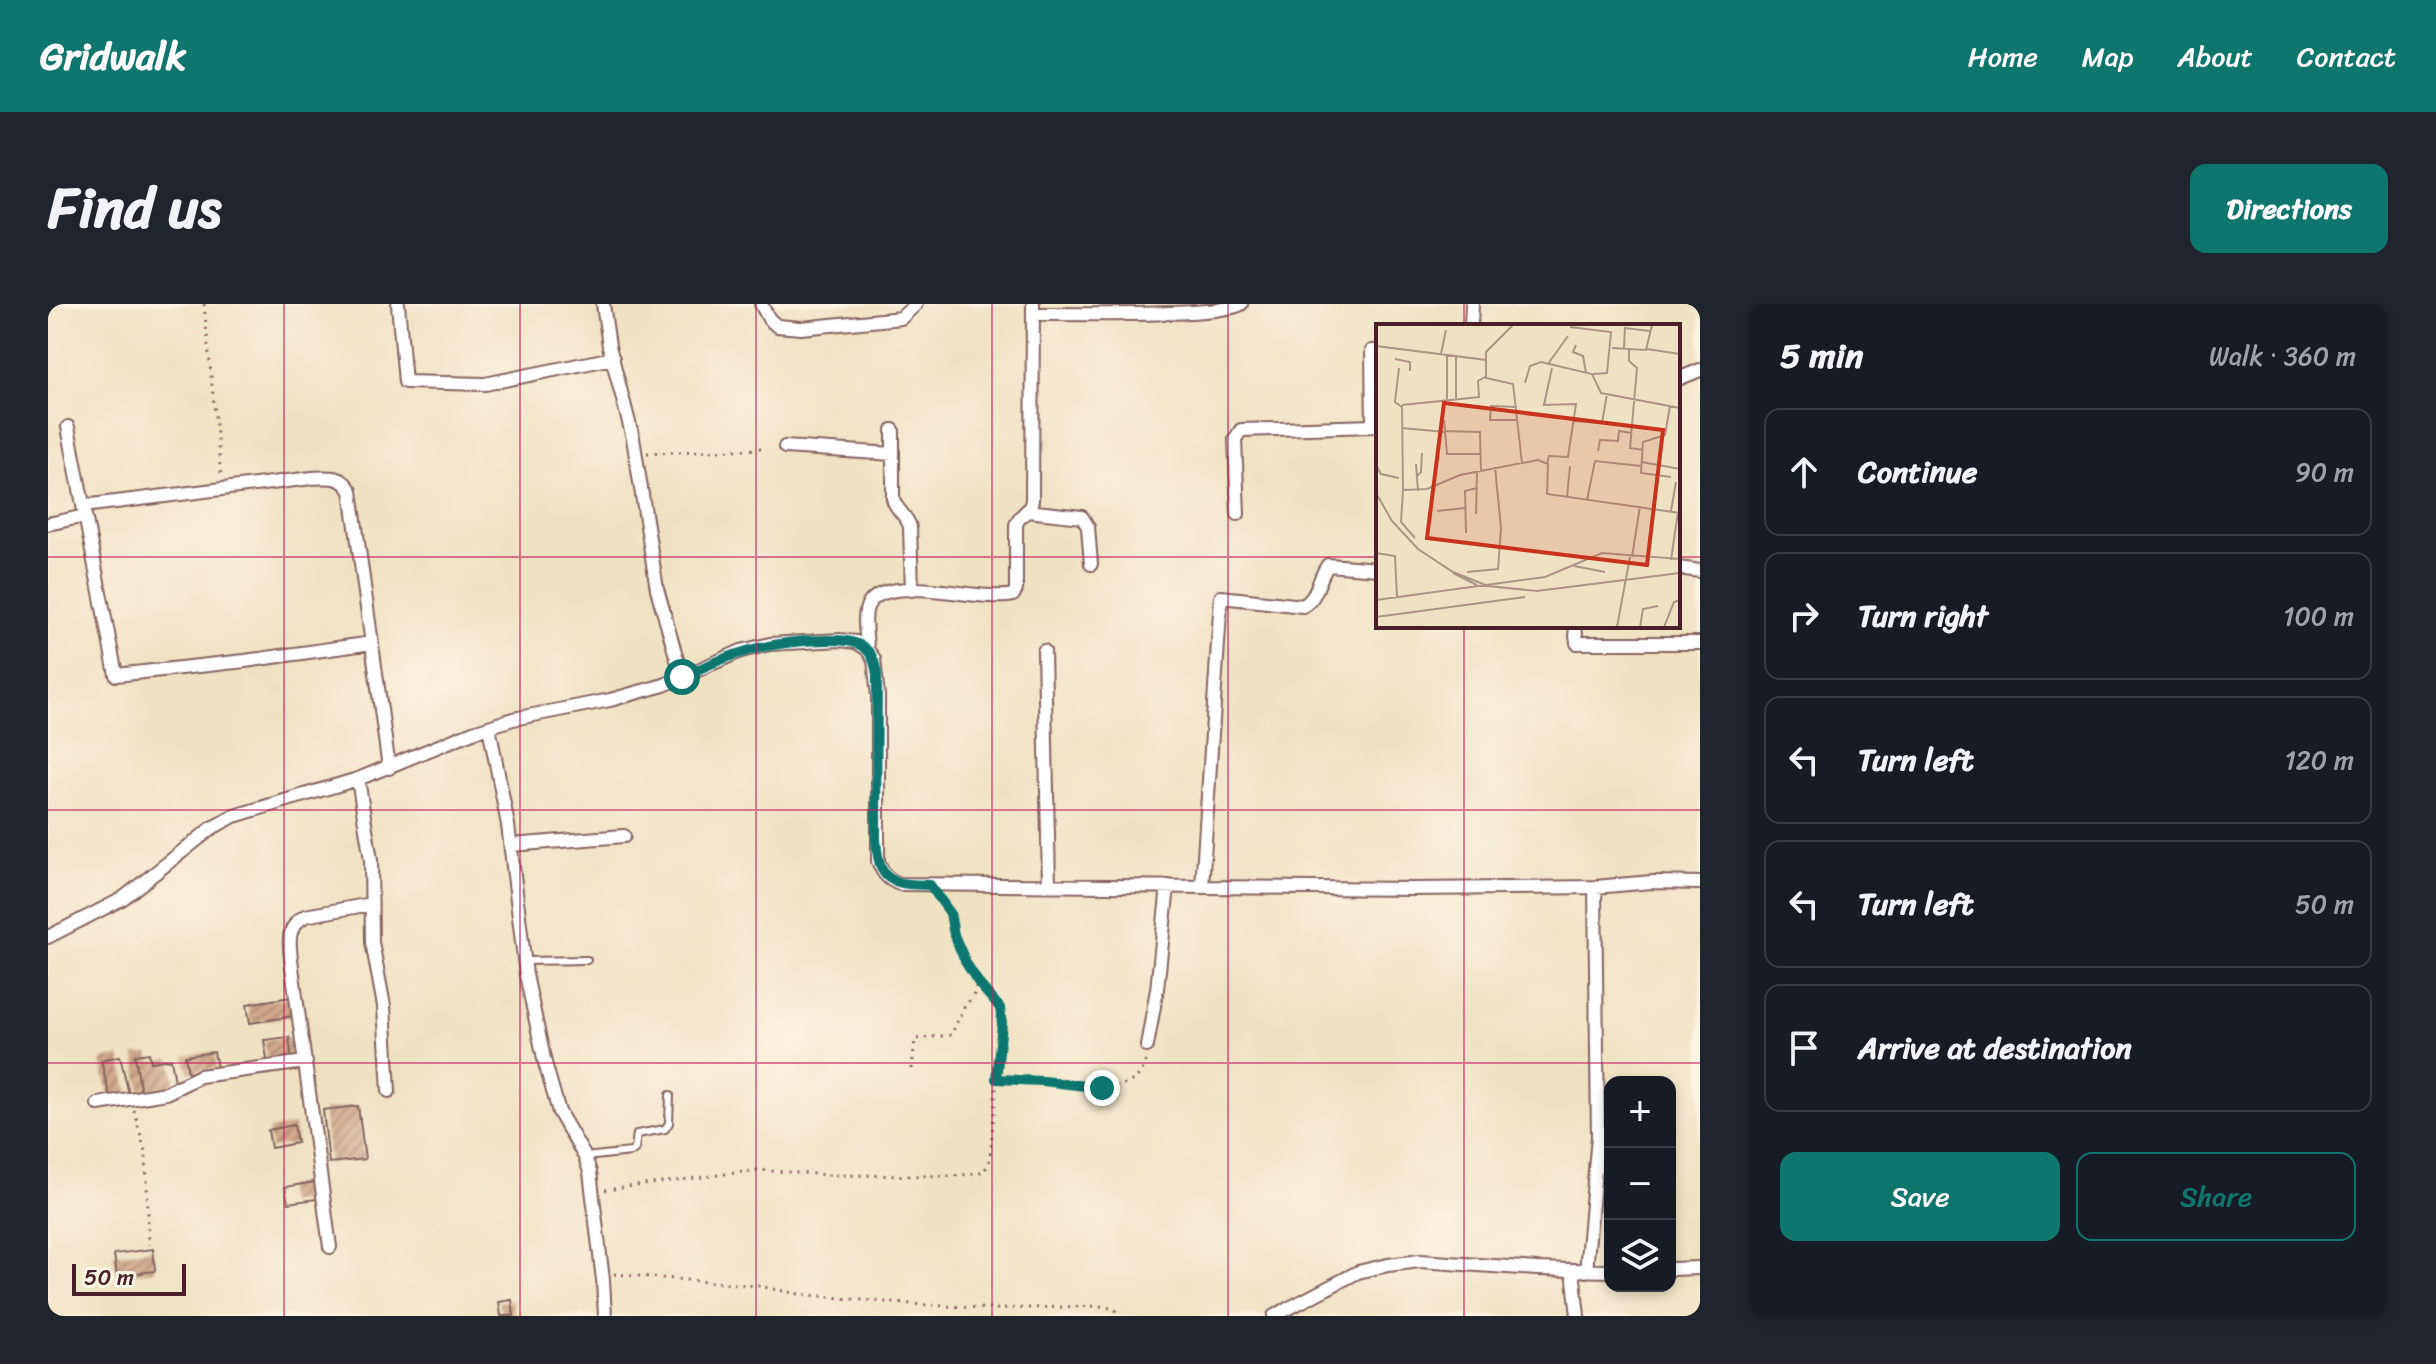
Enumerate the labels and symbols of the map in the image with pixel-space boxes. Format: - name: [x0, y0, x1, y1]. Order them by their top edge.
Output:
- inset map: [1376, 324, 1680, 628]
- route start: [664, 659, 700, 695]
- route end: [1084, 1070, 1120, 1106]
- scale bar: [72, 1260, 186, 1296]

